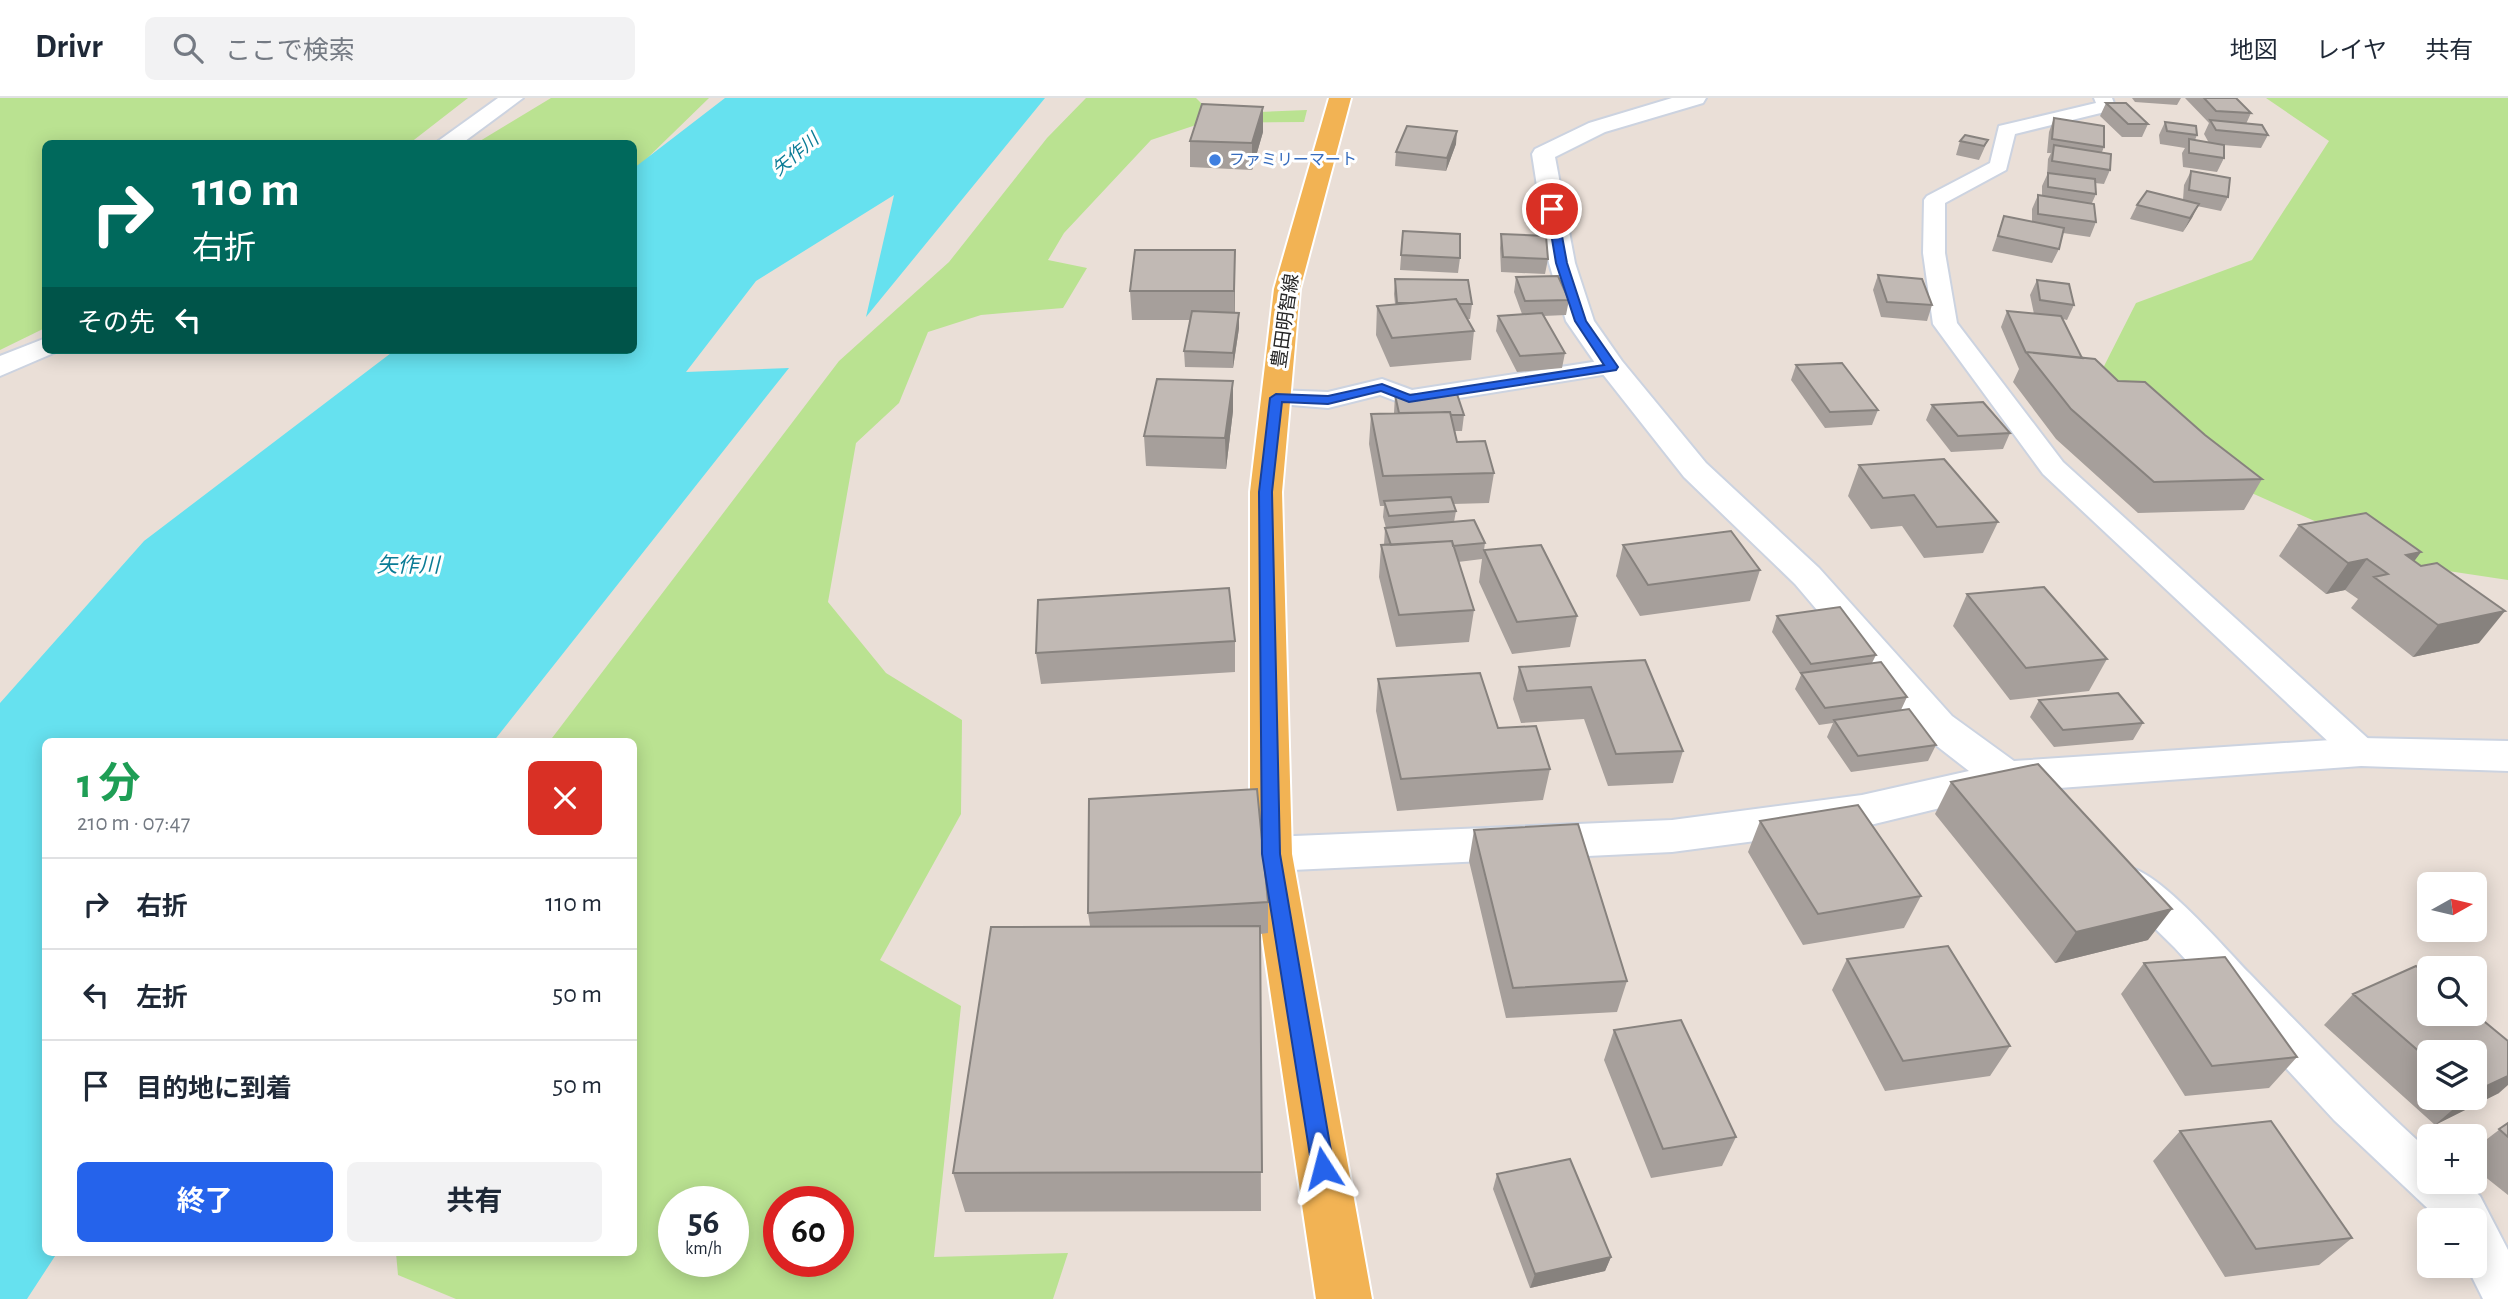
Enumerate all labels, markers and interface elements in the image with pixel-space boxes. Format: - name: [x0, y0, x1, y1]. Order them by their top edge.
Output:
- search box: [145, 17, 635, 80]
- icon: search: [169, 29, 207, 67]
- text: Drivr: [35, 31, 103, 64]
- text: ここで検索: [225, 38, 355, 64]
- text: 地図: [2230, 39, 2278, 63]
- text: レイヤ: [2316, 39, 2387, 63]
- text: 共有: [2425, 39, 2473, 63]
- water label: 矢作川: [768, 128, 824, 179]
- marker: ファミリーマート: [1207, 152, 1223, 168]
- place label: ファミリーマート: [1229, 152, 1357, 168]
- text: 110 m: [192, 166, 300, 215]
- icon: right: [77, 168, 168, 259]
- pin: [1522, 179, 1582, 239]
- icon: arrive: [1533, 190, 1571, 228]
- text: 右折: [192, 232, 256, 264]
- street label: 豊田明智線: [1268, 272, 1302, 369]
- icon: left: [169, 301, 207, 339]
- text: その先: [77, 310, 155, 336]
- water label: 矢作川: [377, 554, 441, 576]
- button: close: [528, 761, 602, 835]
- text: 1 分: [77, 763, 140, 805]
- text: 210 m · 07:47: [77, 812, 190, 835]
- north arrow: [2417, 872, 2487, 942]
- map controls: [2417, 872, 2487, 1278]
- icon: right: [77, 885, 115, 923]
- text: 110 m: [545, 890, 602, 916]
- text: 右折: [136, 894, 188, 920]
- button: search: [2417, 956, 2487, 1026]
- icon: left: [77, 976, 115, 1014]
- text: 50 m: [552, 981, 602, 1007]
- text: 左折: [136, 985, 188, 1011]
- button: layers: [2417, 1040, 2487, 1110]
- icon: arrive: [77, 1067, 115, 1105]
- text: 50 m: [552, 1072, 602, 1098]
- text: 目的地に到着: [136, 1076, 292, 1102]
- button: +: [2417, 1124, 2487, 1194]
- position arrow: [1286, 1131, 1360, 1205]
- button: 終了: [77, 1162, 333, 1242]
- button: 共有: [347, 1162, 602, 1242]
- speed limit sign: 60: [763, 1186, 854, 1277]
- text: 56: [687, 1205, 720, 1240]
- button: −: [2417, 1208, 2487, 1278]
- text: km/h: [685, 1240, 722, 1258]

